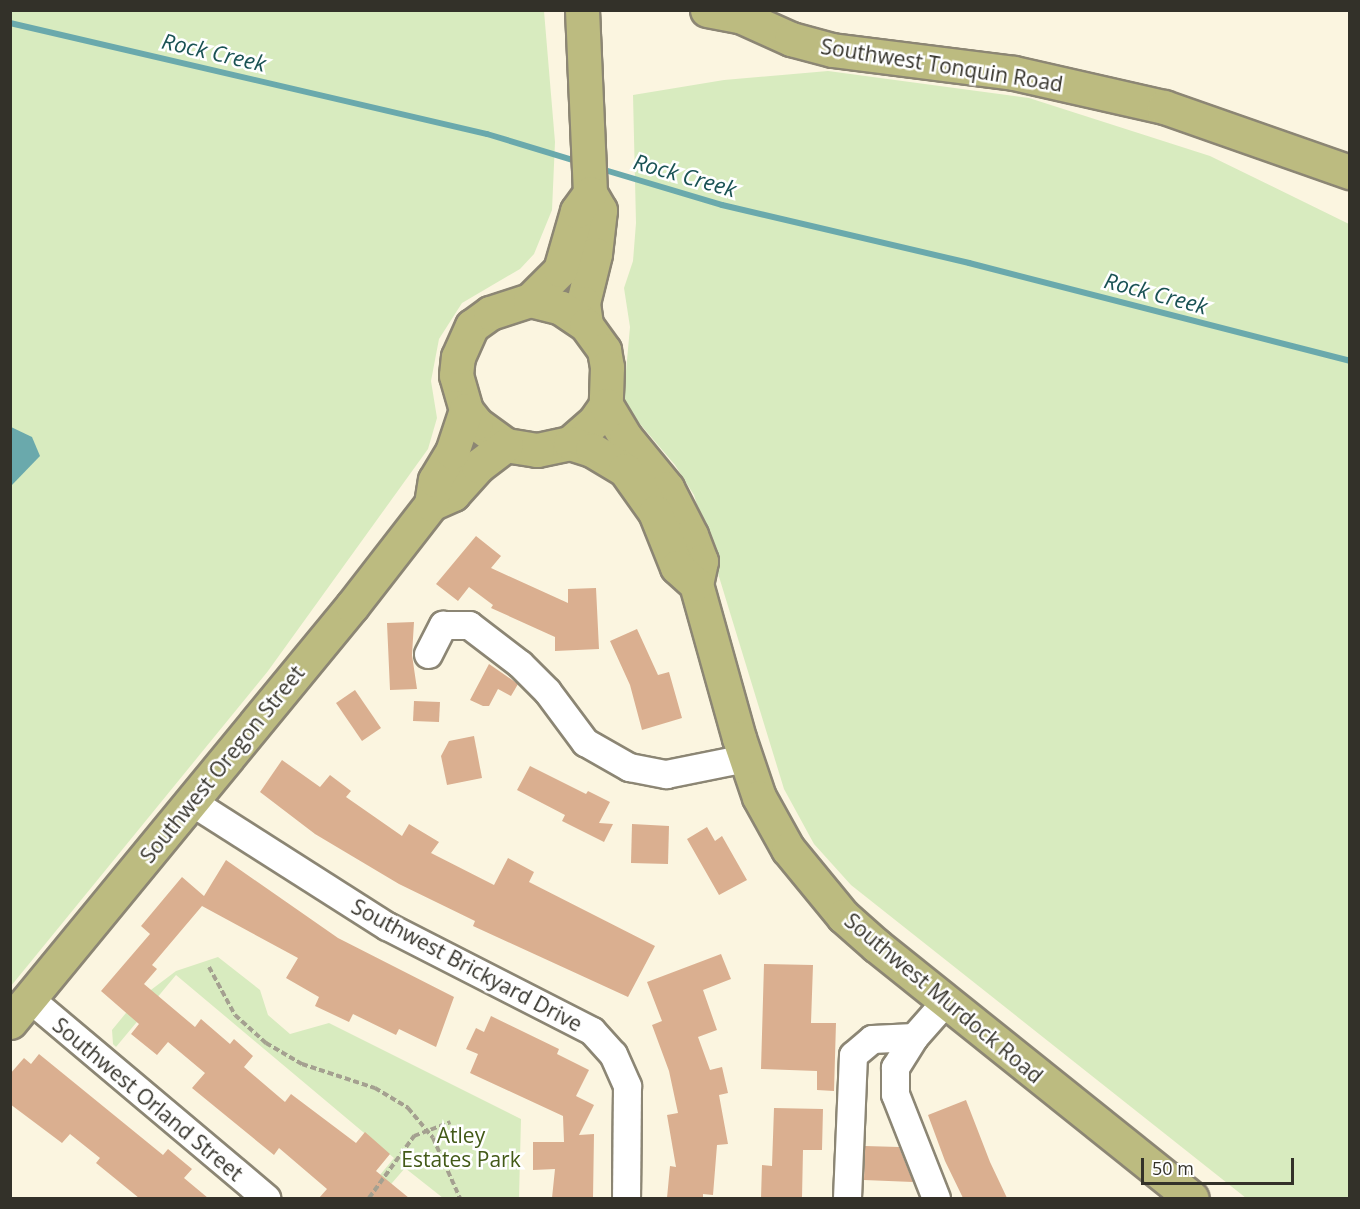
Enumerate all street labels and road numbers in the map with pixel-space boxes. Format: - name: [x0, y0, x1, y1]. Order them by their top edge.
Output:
- street label: Southwest Tonquin Road: [819, 33, 1065, 97]
- street label: Southwest Oregon Street: [135, 660, 309, 868]
- street label: Southwest Brickyard Drive: [347, 893, 587, 1037]
- street label: Southwest Murdock Road: [840, 908, 1048, 1088]
- street label: Southwest Orland Street: [48, 1012, 248, 1186]

